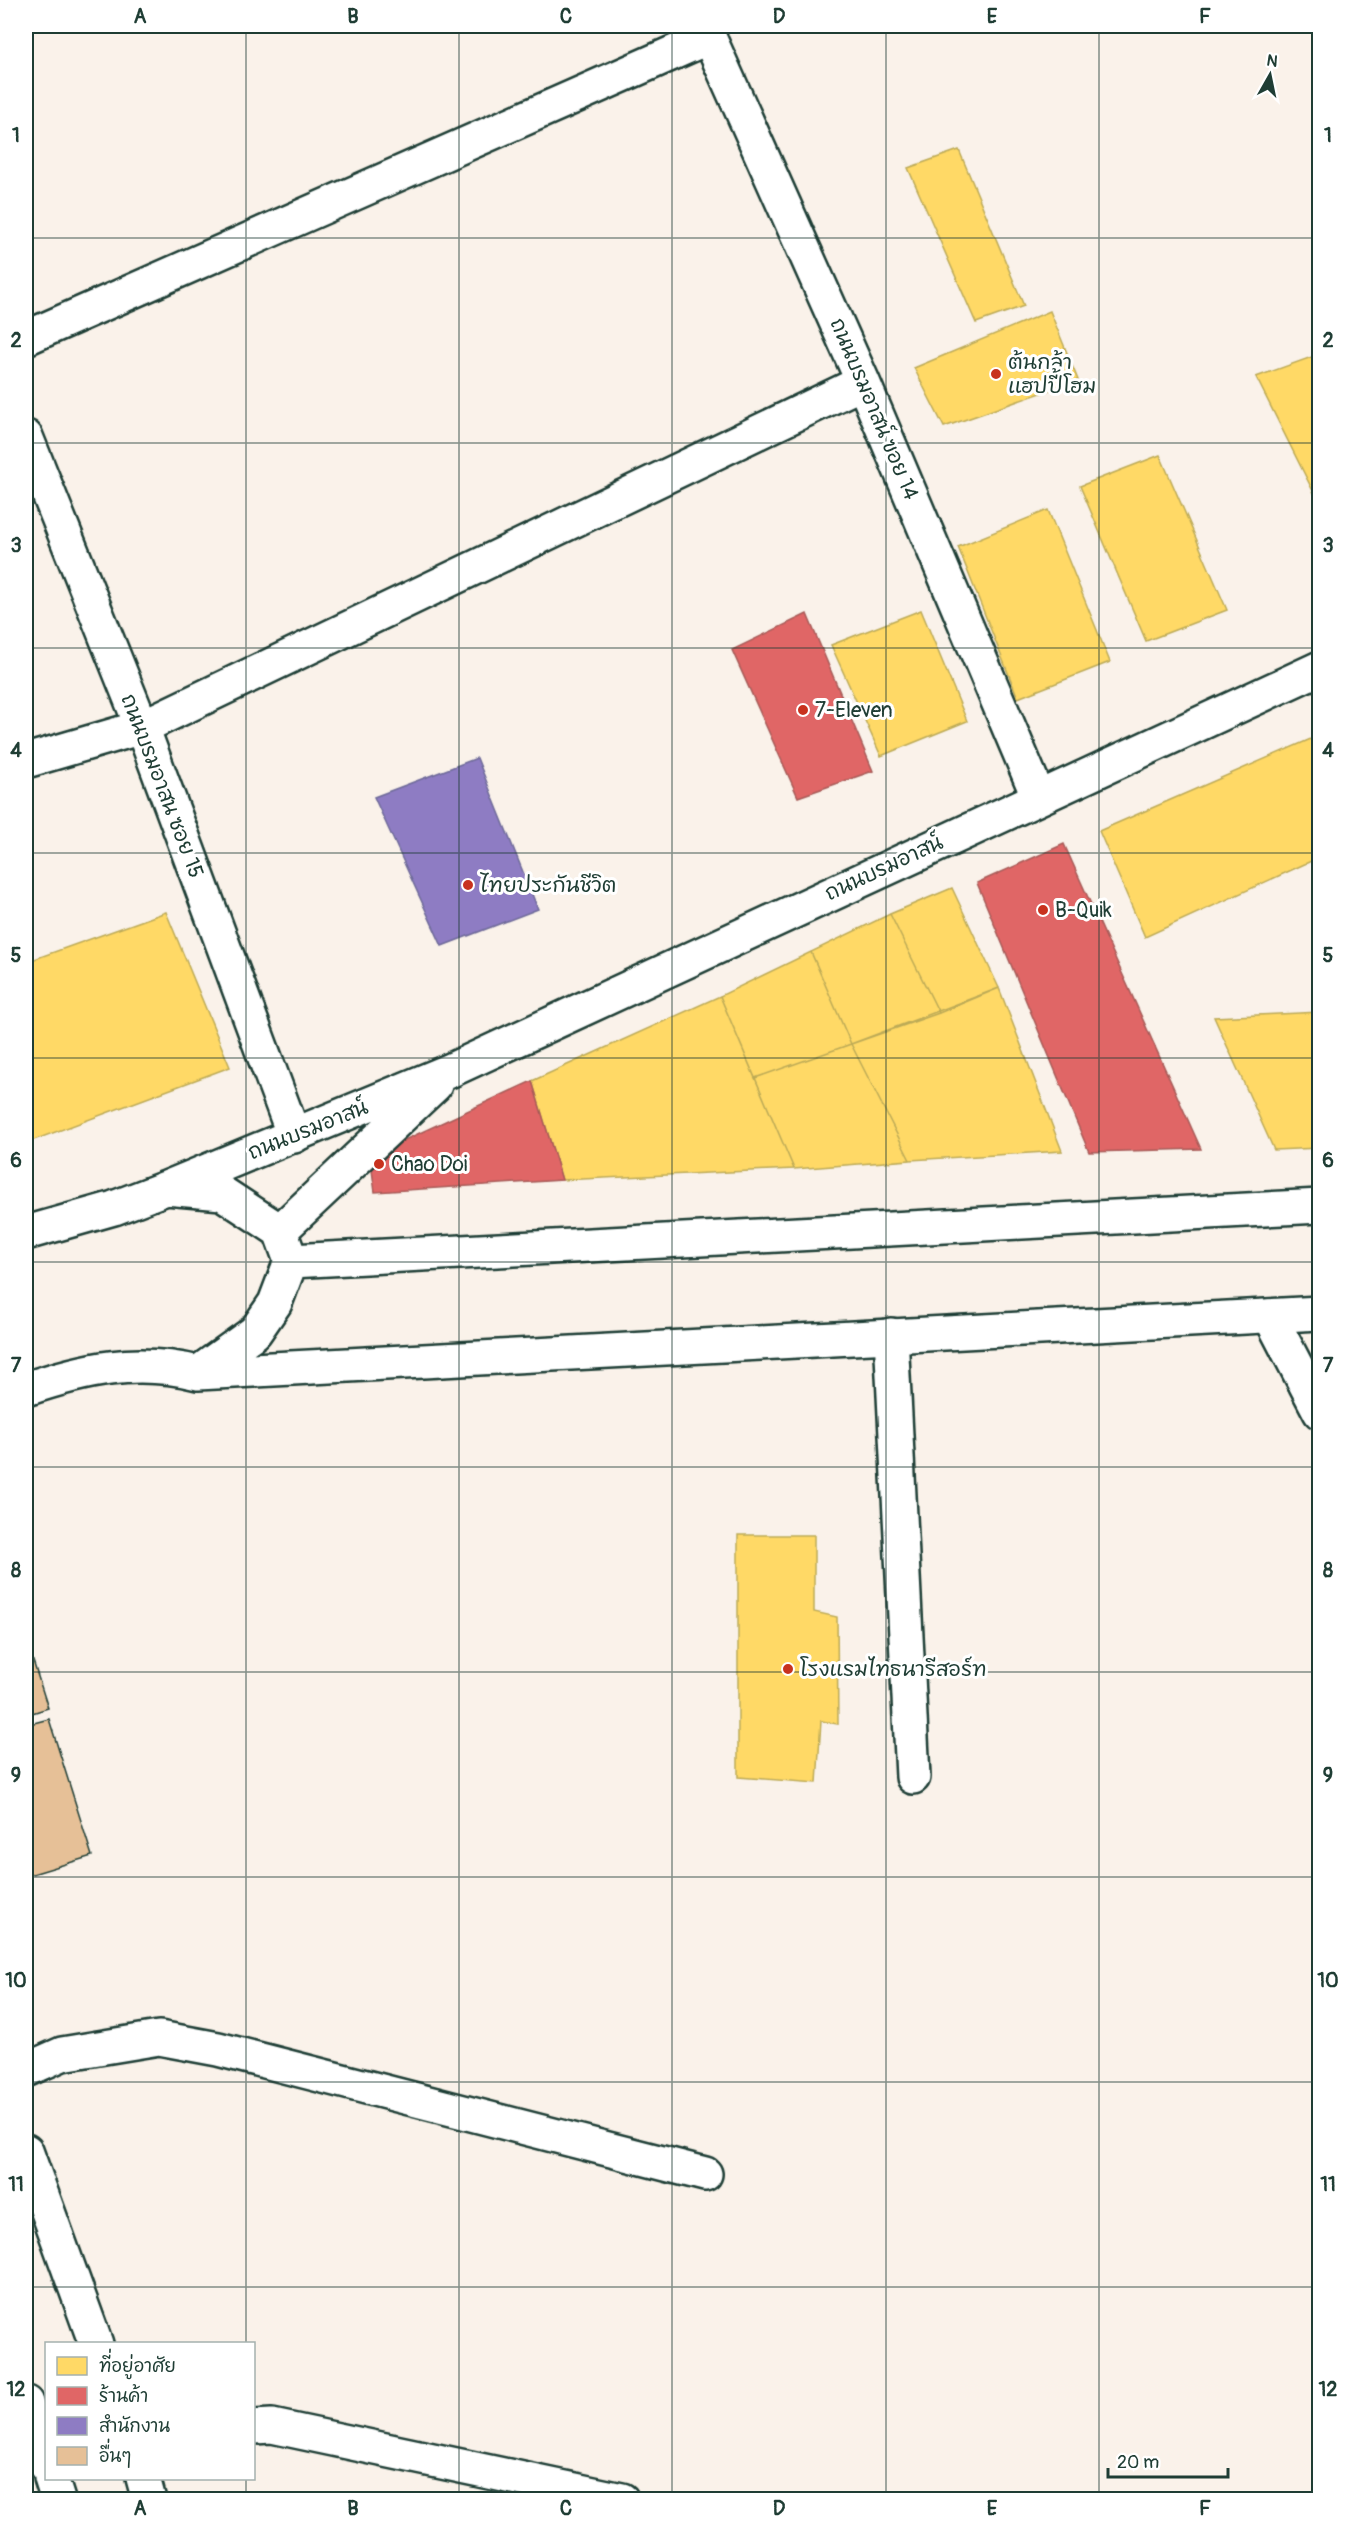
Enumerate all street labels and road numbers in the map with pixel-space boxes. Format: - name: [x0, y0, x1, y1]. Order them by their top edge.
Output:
- street label: ถนนบรมอาสน์ ฃอย 14: [823, 314, 925, 504]
- street label: ถนนบรมอาสน ซอย 15: [114, 690, 210, 882]
- street label: ถนนบรมอาสน์: [821, 829, 947, 907]
- street label: ถนนบรมอาสน์: [244, 1094, 372, 1166]

